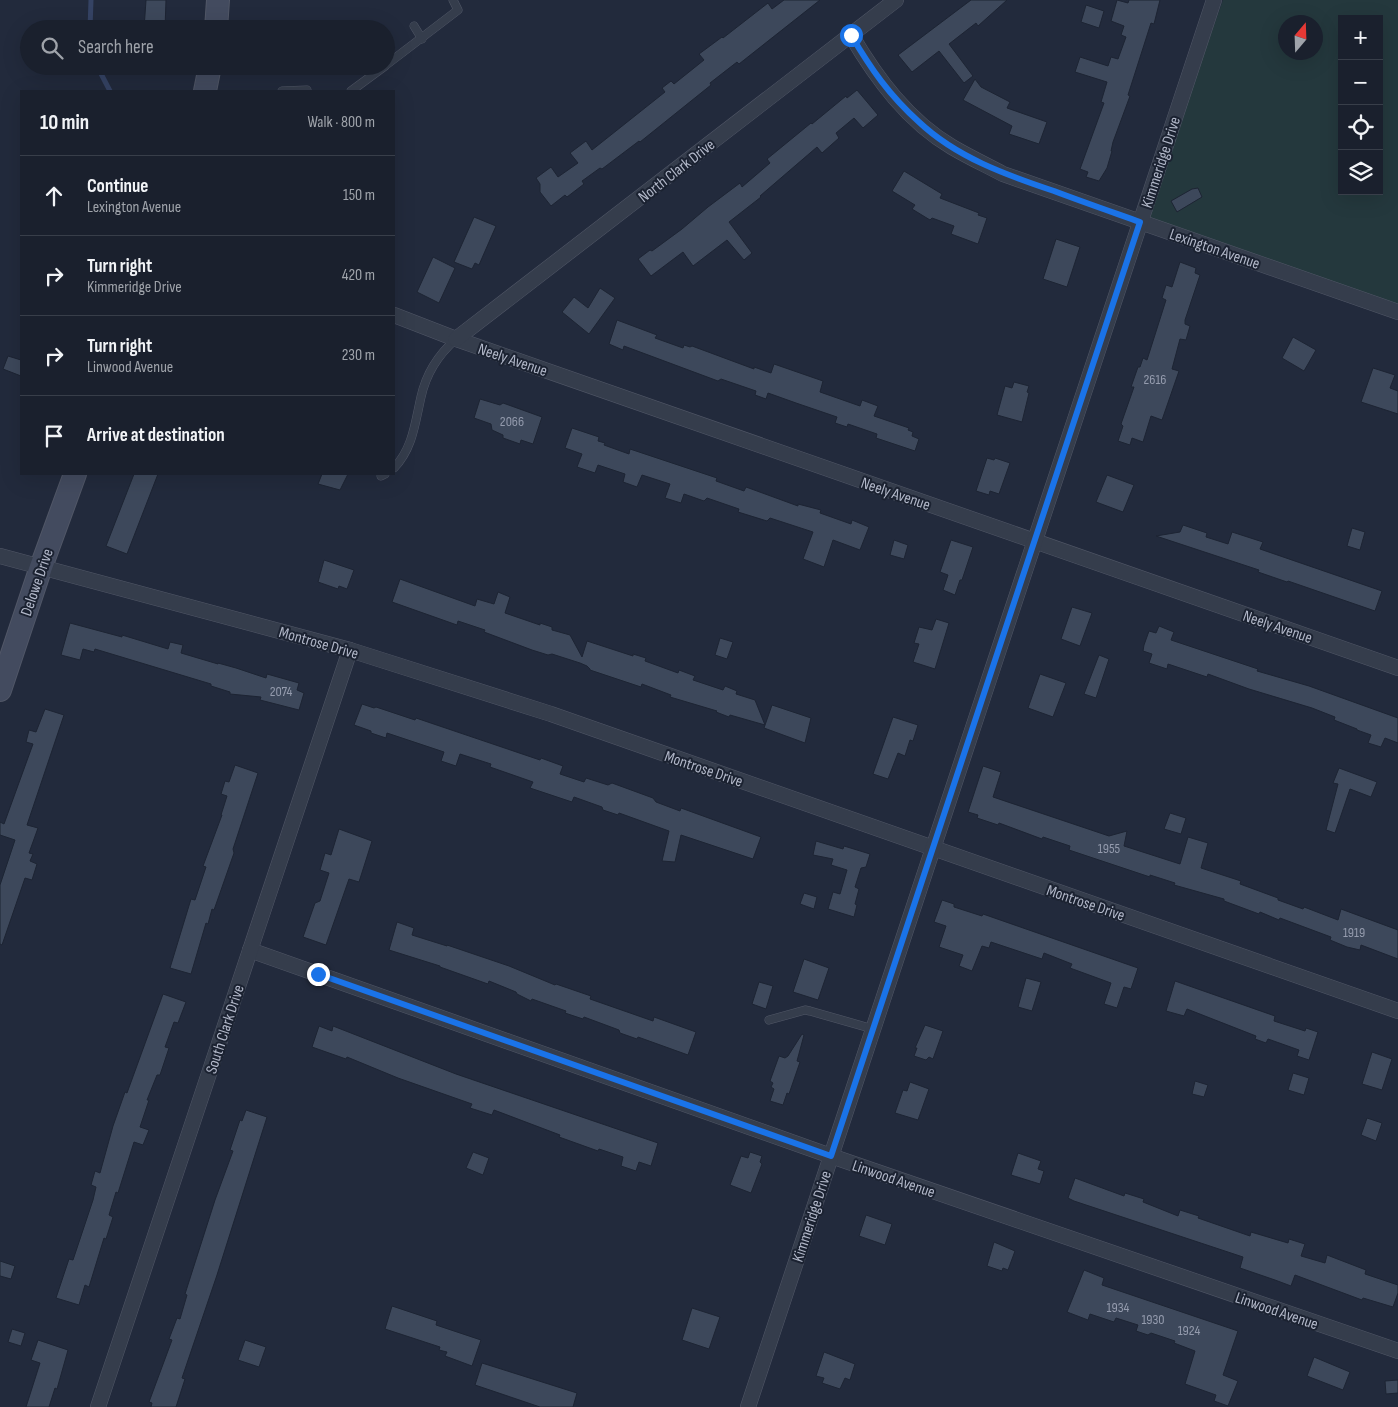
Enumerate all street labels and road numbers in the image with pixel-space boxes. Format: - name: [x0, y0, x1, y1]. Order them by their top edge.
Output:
- street label: Kimmeridge Drive: [1138, 114, 1185, 210]
- street label: North Clark Drive: [635, 135, 719, 207]
- street label: Lexington Avenue: [1167, 225, 1262, 274]
- street label: Neely Avenue: [475, 340, 550, 381]
- street label: Neely Avenue: [858, 474, 933, 515]
- street label: Delowe Drive: [17, 546, 58, 619]
- street label: Neely Avenue: [1240, 607, 1315, 648]
- street label: Montrose Drive: [277, 623, 360, 664]
- street label: Montrose Drive: [662, 747, 745, 792]
- street label: Montrose Drive: [1044, 881, 1127, 926]
- street label: South Clark Drive: [202, 983, 249, 1076]
- street label: Linwood Avenue: [850, 1156, 937, 1202]
- street label: Kimmeridge Drive: [789, 1168, 836, 1264]
- street label: Linwood Avenue: [1233, 1288, 1320, 1334]

